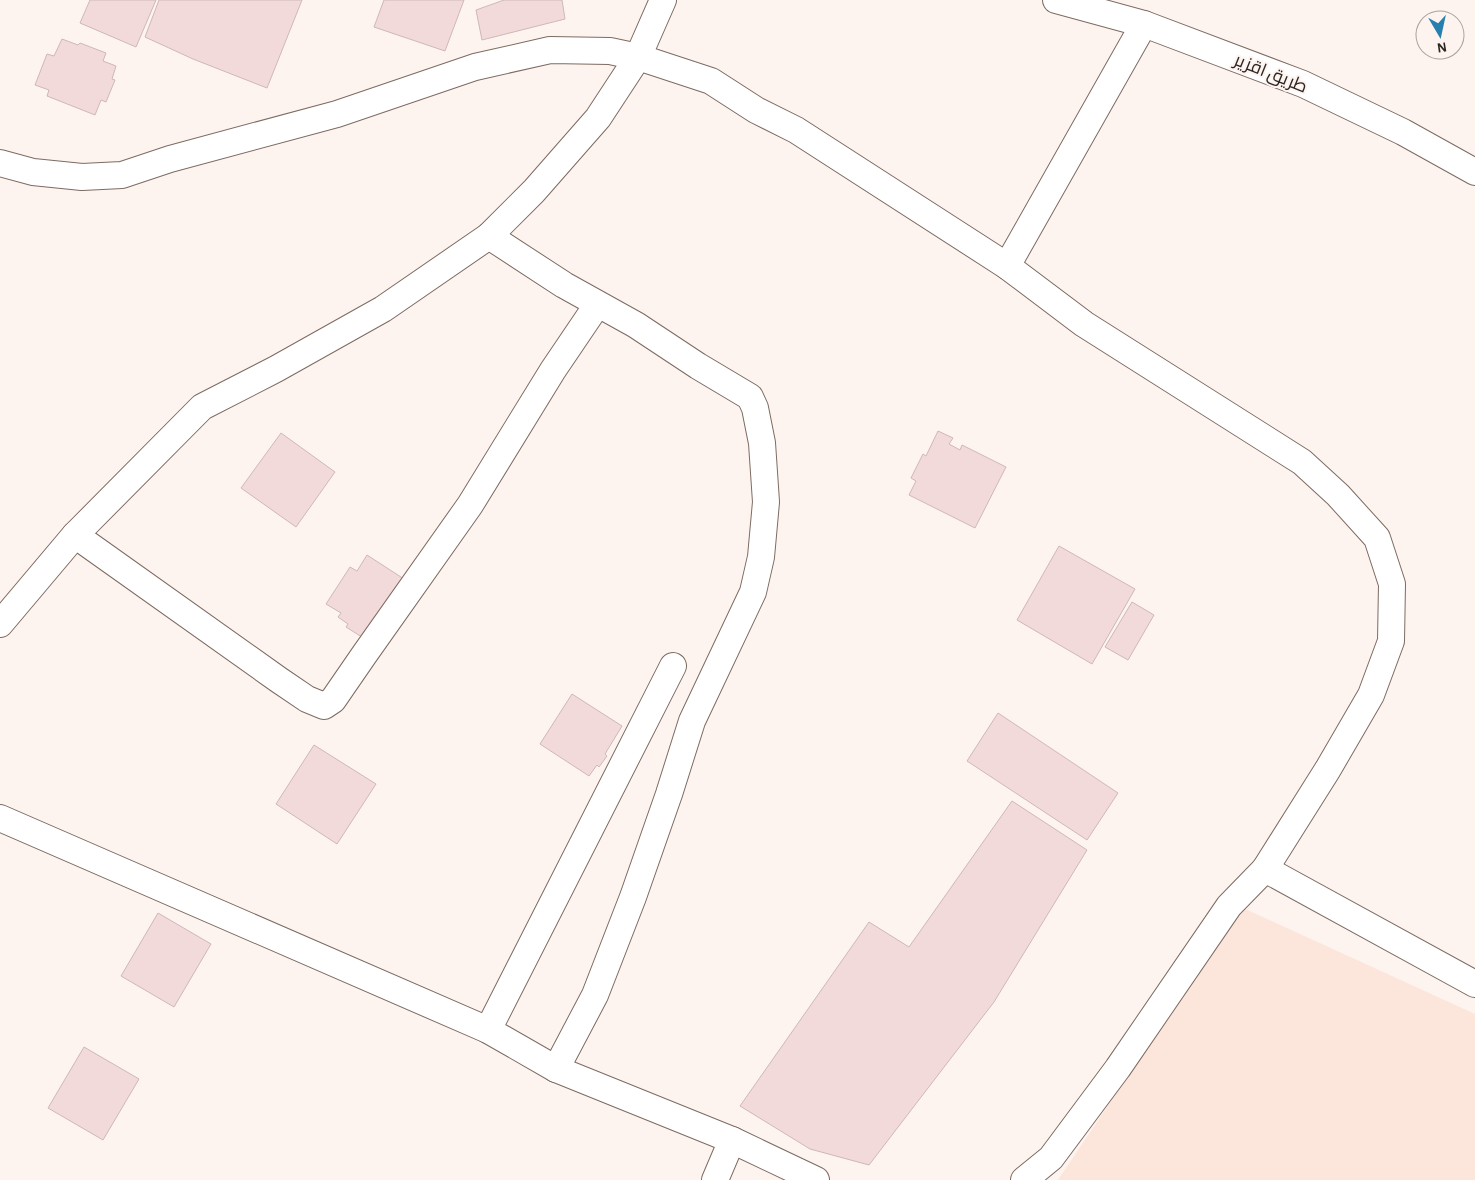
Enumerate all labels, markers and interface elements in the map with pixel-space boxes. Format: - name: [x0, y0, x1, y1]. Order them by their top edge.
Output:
- north arrow: [1415, 10, 1465, 60]
- text: N: [1436, 39, 1448, 55]
- street label: طريق اقزير: [1230, 51, 1310, 99]

